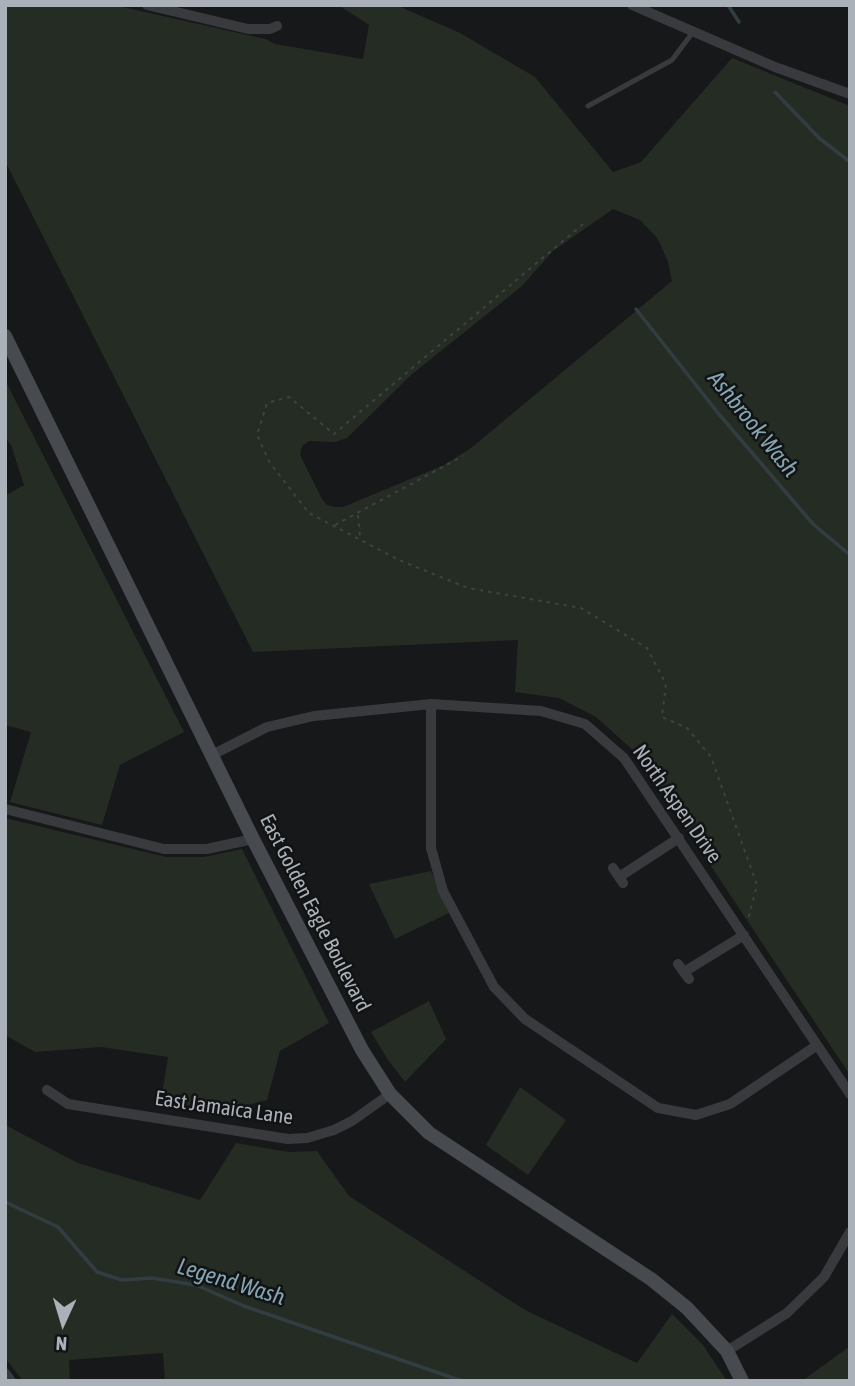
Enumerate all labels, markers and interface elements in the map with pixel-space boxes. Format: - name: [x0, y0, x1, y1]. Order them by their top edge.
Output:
- water label: Ashbrook Wash: [702, 365, 804, 483]
- street label: North Aspen Drive: [627, 740, 727, 868]
- street label: East Golden Eagle Boulevard: [254, 810, 376, 1016]
- street label: East Jamaica Lane: [153, 1086, 295, 1130]
- water label: Legend Wash: [174, 1253, 288, 1311]
- north arrow: [28, 1288, 98, 1358]
- text: N: [55, 1333, 68, 1355]

